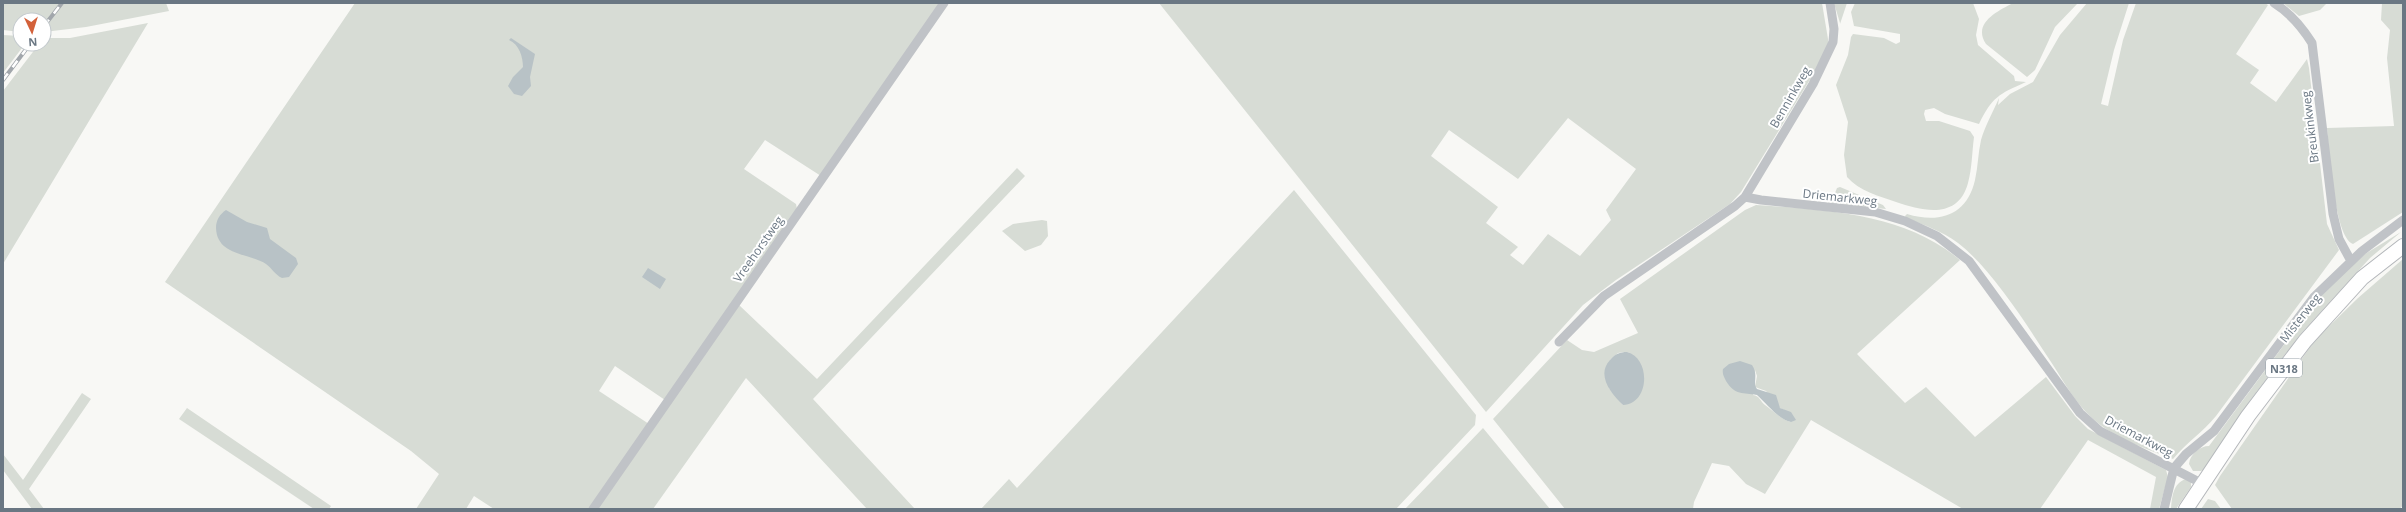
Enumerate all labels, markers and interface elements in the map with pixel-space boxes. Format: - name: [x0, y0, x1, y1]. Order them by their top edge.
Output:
- north arrow: [12, 12, 52, 52]
- text: N: [28, 35, 38, 50]
- street label: Benninkweg: [1766, 63, 1815, 131]
- street label: Breukinkweg: [2297, 90, 2323, 164]
- street label: Driemarkweg: [1802, 185, 1879, 209]
- street label: Vreehorstweg: [729, 212, 787, 286]
- street label: Misterweg: [2275, 290, 2325, 346]
- road number: N318: [2266, 359, 2302, 377]
- street label: Driemarkweg: [2102, 411, 2176, 461]

